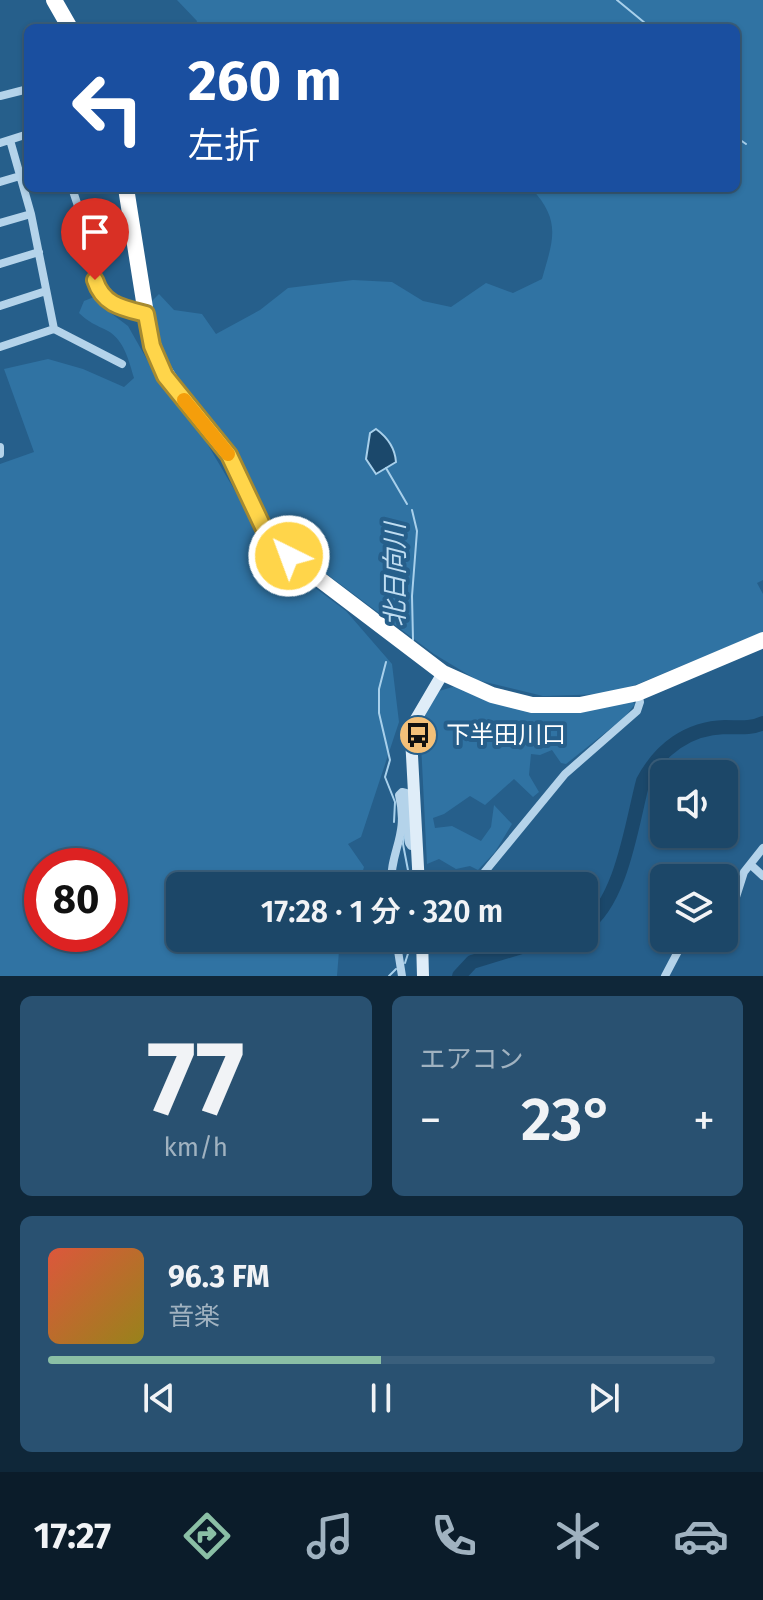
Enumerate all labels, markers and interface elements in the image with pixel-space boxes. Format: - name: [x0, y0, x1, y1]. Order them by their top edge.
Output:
- text: 260 m: [188, 48, 342, 115]
- icon: left: [56, 56, 160, 160]
- text: 左折: [188, 124, 260, 168]
- pin: [61, 198, 129, 280]
- icon: arrive: [73, 210, 117, 254]
- position arrow: [247, 514, 331, 598]
- water label: 北日向川: [380, 520, 411, 627]
- bus stop icon: 下半田川口: [397, 714, 439, 756]
- place label: 下半田川口: [446, 721, 566, 749]
- map controls: [650, 760, 738, 952]
- button: sound: [650, 760, 738, 848]
- speed limit sign: 80: [24, 848, 128, 952]
- button: layers: [650, 864, 738, 952]
- text: 17:28 · 1 分 · 320 m: [261, 894, 503, 930]
- text: 77: [147, 1017, 244, 1142]
- text: エアコン: [420, 1044, 524, 1075]
- text: 23°: [521, 1084, 614, 1156]
- text: −: [420, 1094, 442, 1147]
- text: +: [693, 1094, 715, 1147]
- text: km/h: [164, 1132, 228, 1163]
- text: 96.3 FM: [168, 1259, 270, 1295]
- text: 音楽: [168, 1301, 220, 1332]
- icon: previous: [137, 1376, 181, 1420]
- icon: pause: [359, 1376, 403, 1420]
- icon: next: [582, 1376, 626, 1420]
- icon: directions: [179, 1508, 235, 1564]
- icon: music: [302, 1508, 358, 1564]
- icon: phone: [426, 1508, 482, 1564]
- icon: climate: [550, 1508, 606, 1564]
- icon: car: [673, 1508, 729, 1564]
- text: 17:27: [34, 1514, 111, 1558]

